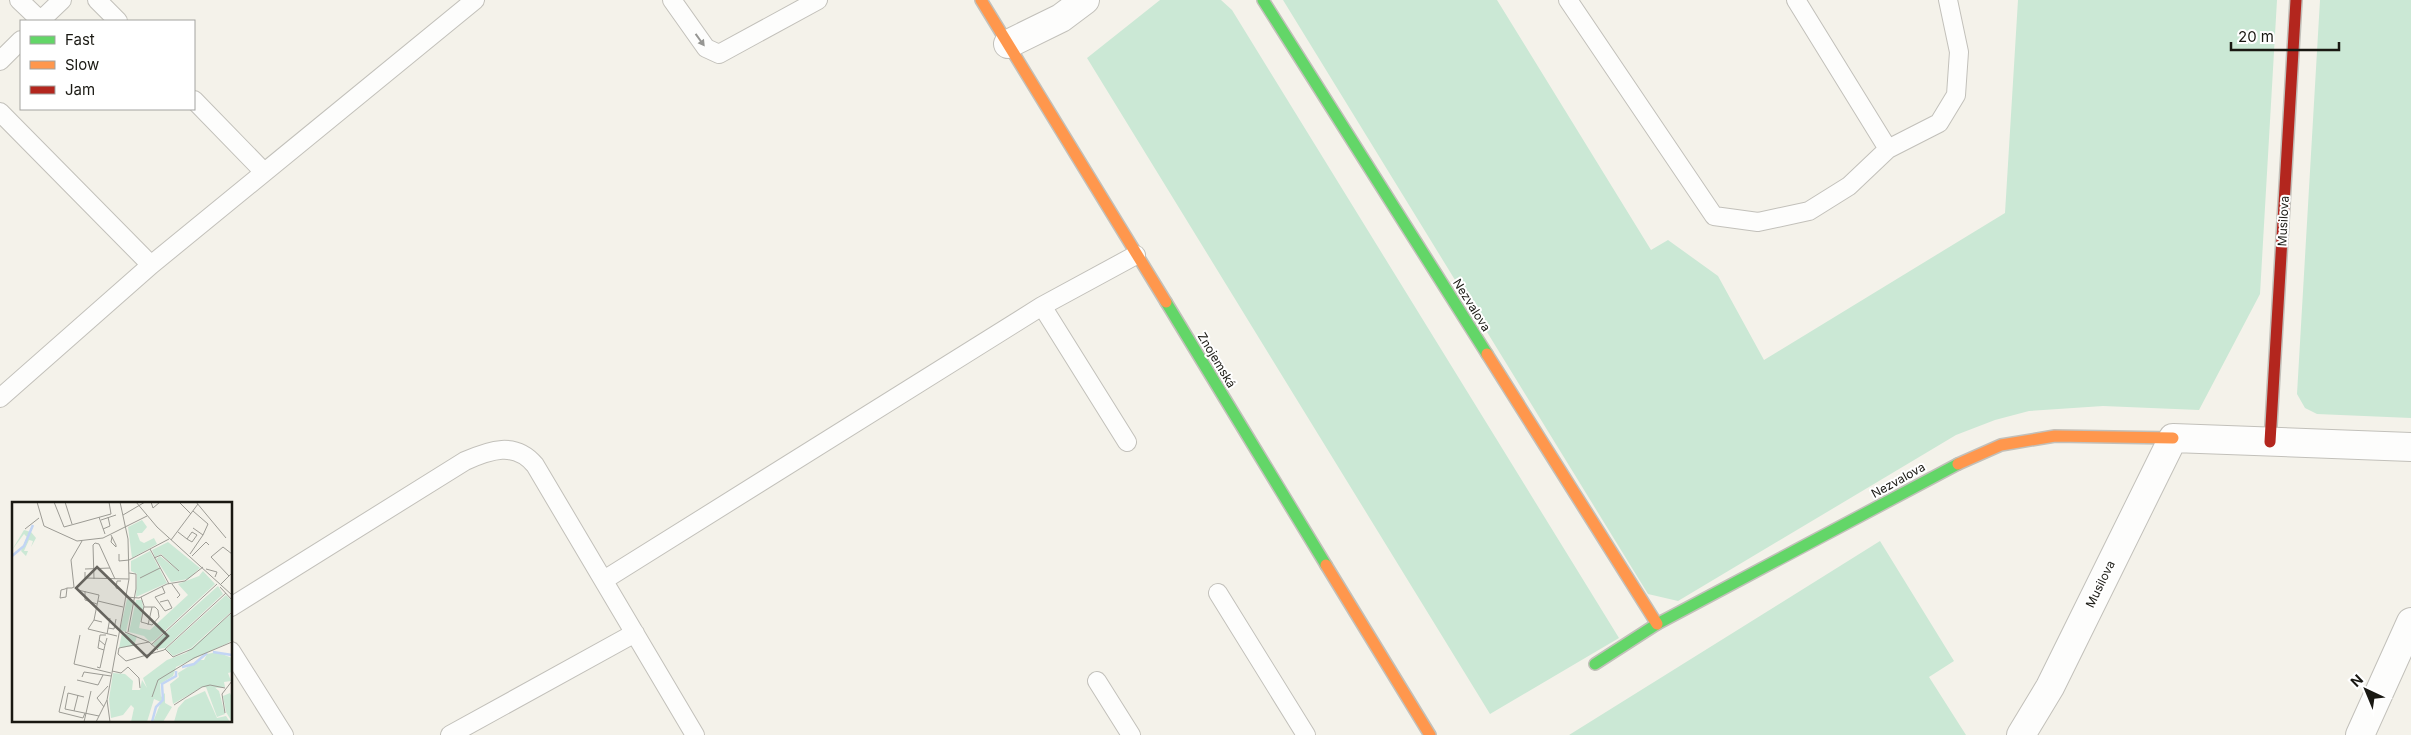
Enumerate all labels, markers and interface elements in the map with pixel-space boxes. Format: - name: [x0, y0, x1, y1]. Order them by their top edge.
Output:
- legend: [20, 20, 195, 110]
- scale bar: [2231, 20, 2338, 52]
- text: 20 m: [2238, 27, 2274, 46]
- text: Fast: [65, 30, 95, 49]
- one-way arrow: [695, 33, 705, 47]
- text: Slow: [65, 55, 99, 74]
- text: Jam: [65, 80, 95, 99]
- street label: Musilova: [2274, 195, 2292, 247]
- street label: Nezvalova: [1450, 276, 1494, 334]
- street label: Znojemská: [1195, 330, 1239, 390]
- street label: Nezvalova: [1868, 459, 1928, 501]
- inset map: [12, 502, 232, 722]
- street label: Musilova: [2082, 558, 2118, 610]
- north arrow: [2341, 665, 2391, 715]
- text: N: [2347, 670, 2366, 690]

